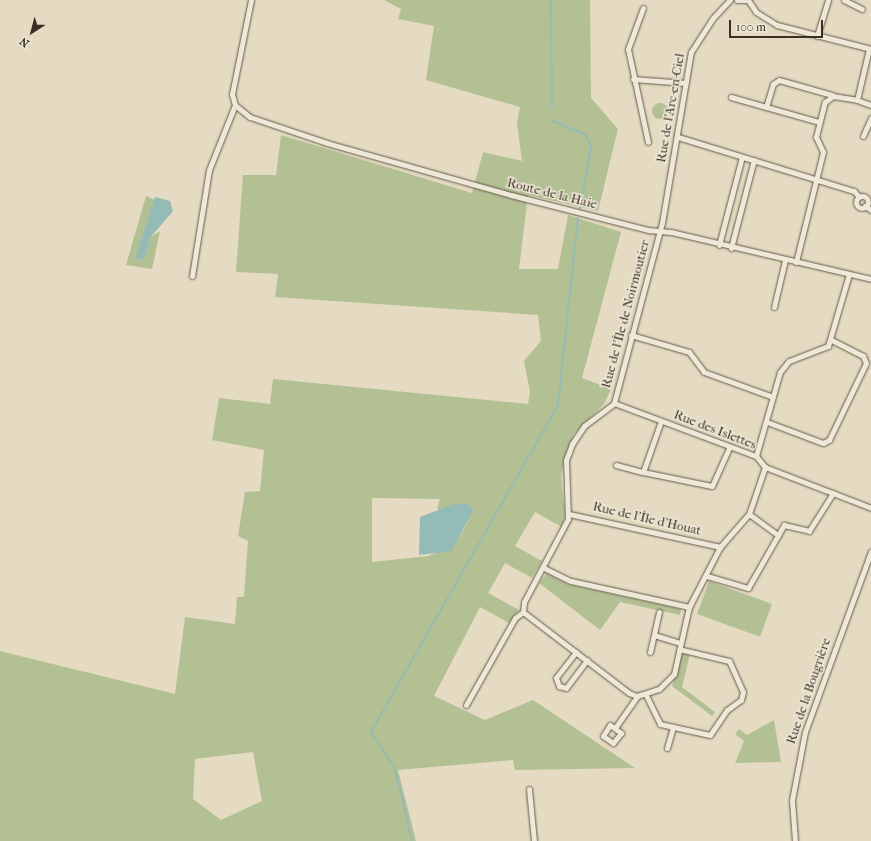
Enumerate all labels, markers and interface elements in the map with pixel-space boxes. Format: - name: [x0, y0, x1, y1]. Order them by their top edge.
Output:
- north arrow: [12, 12, 52, 52]
- scale bar: [731, 12, 825, 38]
- text: 100 m: [736, 20, 766, 34]
- text: N: [17, 34, 32, 50]
- street label: Rue de l'Arc-en-Ciel: [654, 52, 688, 164]
- street label: Route de la Haie: [505, 175, 599, 213]
- street label: Rue de l'Île de Noirmoutier: [599, 238, 653, 390]
- street label: Rue des Islettes: [672, 407, 758, 453]
- street label: Rue de l'Île d'Houat: [591, 499, 703, 539]
- street label: Rue de la Bougrière: [784, 636, 834, 746]

